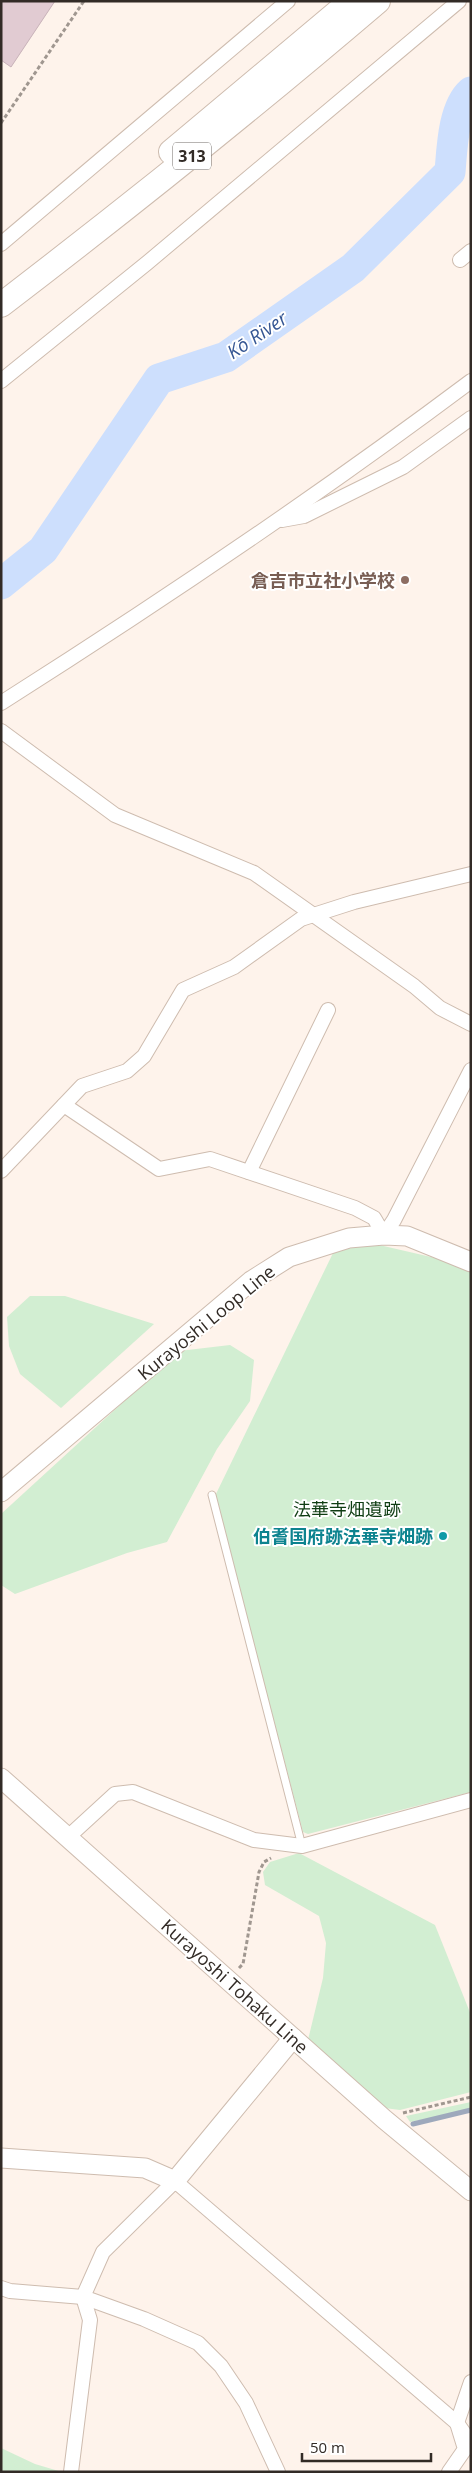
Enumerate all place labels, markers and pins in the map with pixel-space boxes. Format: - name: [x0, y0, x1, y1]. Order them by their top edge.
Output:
- place label: 倉吉市立社小学校: [251, 568, 395, 592]
- marker: 倉吉市立社小学校: [399, 574, 411, 586]
- place label: 伯耆国府跡法華寺畑跡: [253, 1524, 433, 1548]
- marker: 伯耆国府跡法華寺畑跡: [437, 1530, 449, 1542]

